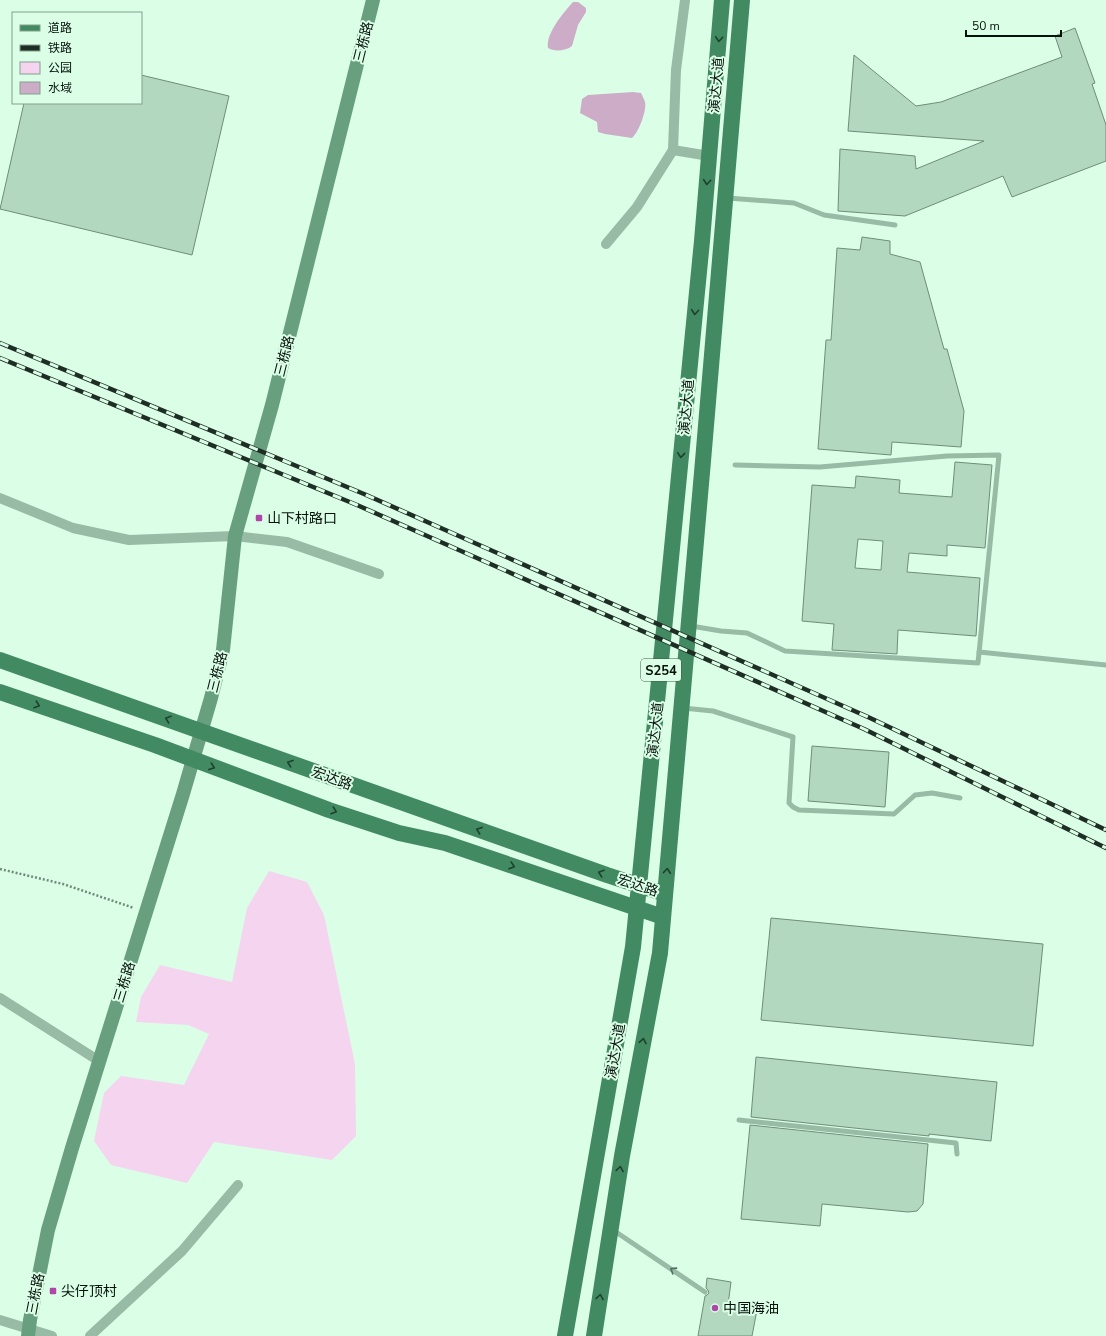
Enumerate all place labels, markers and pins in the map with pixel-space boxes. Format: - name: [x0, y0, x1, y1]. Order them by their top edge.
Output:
- place label: 山下村路口: [267, 509, 337, 528]
- marker: 山下村路口: [254, 513, 264, 523]
- place label: 尖仔顶村: [61, 1282, 117, 1301]
- marker: 尖仔顶村: [48, 1286, 58, 1296]
- place label: 中国海油: [723, 1299, 779, 1318]
- marker: 中国海油: [710, 1303, 720, 1313]

